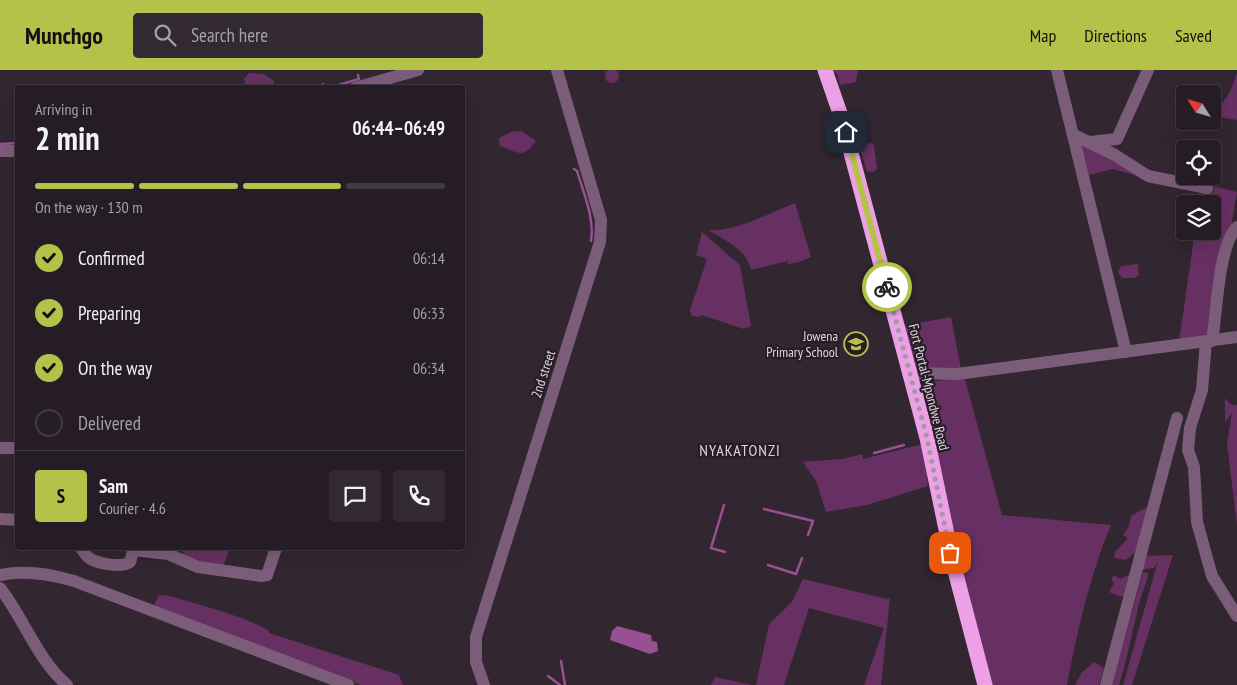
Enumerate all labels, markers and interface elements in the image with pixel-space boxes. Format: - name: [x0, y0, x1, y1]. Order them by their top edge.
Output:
- search box: [133, 13, 483, 58]
- text: Munchgo: [25, 20, 103, 51]
- icon: search: [151, 21, 179, 49]
- text: Search here: [191, 23, 268, 47]
- text: Map: [1030, 24, 1056, 47]
- text: Directions: [1084, 24, 1147, 47]
- text: Saved: [1175, 24, 1212, 47]
- north arrow: [1176, 85, 1221, 130]
- map controls: [1176, 85, 1221, 240]
- text: Arriving in: [35, 99, 92, 119]
- pin: [825, 111, 867, 153]
- text: 06:44–06:49: [352, 116, 445, 140]
- text: 2 min: [35, 117, 100, 159]
- icon: home: [832, 118, 860, 146]
- button: locate: [1176, 140, 1221, 185]
- button: layers: [1176, 195, 1221, 240]
- text: On the way · 130 m: [35, 197, 143, 217]
- icon: check: [35, 244, 63, 272]
- text: Confirmed: [78, 246, 145, 270]
- text: 06:14: [413, 248, 445, 268]
- courier: [862, 262, 912, 312]
- icon: bike: [873, 273, 901, 301]
- icon: check: [35, 299, 63, 327]
- text: Preparing: [78, 301, 141, 325]
- text: 06:33: [413, 303, 445, 323]
- street label: Fort Portal-Mpondwe Road: [905, 322, 953, 452]
- place label: Jowena Primary School: [766, 327, 839, 361]
- school or university icon: Jowena Primary School: [843, 331, 869, 357]
- street label: 2nd street: [527, 348, 559, 400]
- icon: check: [35, 354, 63, 382]
- text: On the way: [78, 356, 152, 380]
- text: 06:34: [413, 358, 445, 378]
- text: Delivered: [78, 411, 141, 435]
- district label: NYAKATONZI: [699, 440, 781, 460]
- button: chat: [329, 470, 381, 522]
- button: phone: [393, 470, 445, 522]
- text: Sam: [99, 474, 128, 498]
- text: S: [57, 484, 65, 508]
- text: Courier · 4.6: [99, 498, 166, 518]
- pin: [929, 532, 971, 574]
- icon: bag: [936, 539, 964, 567]

